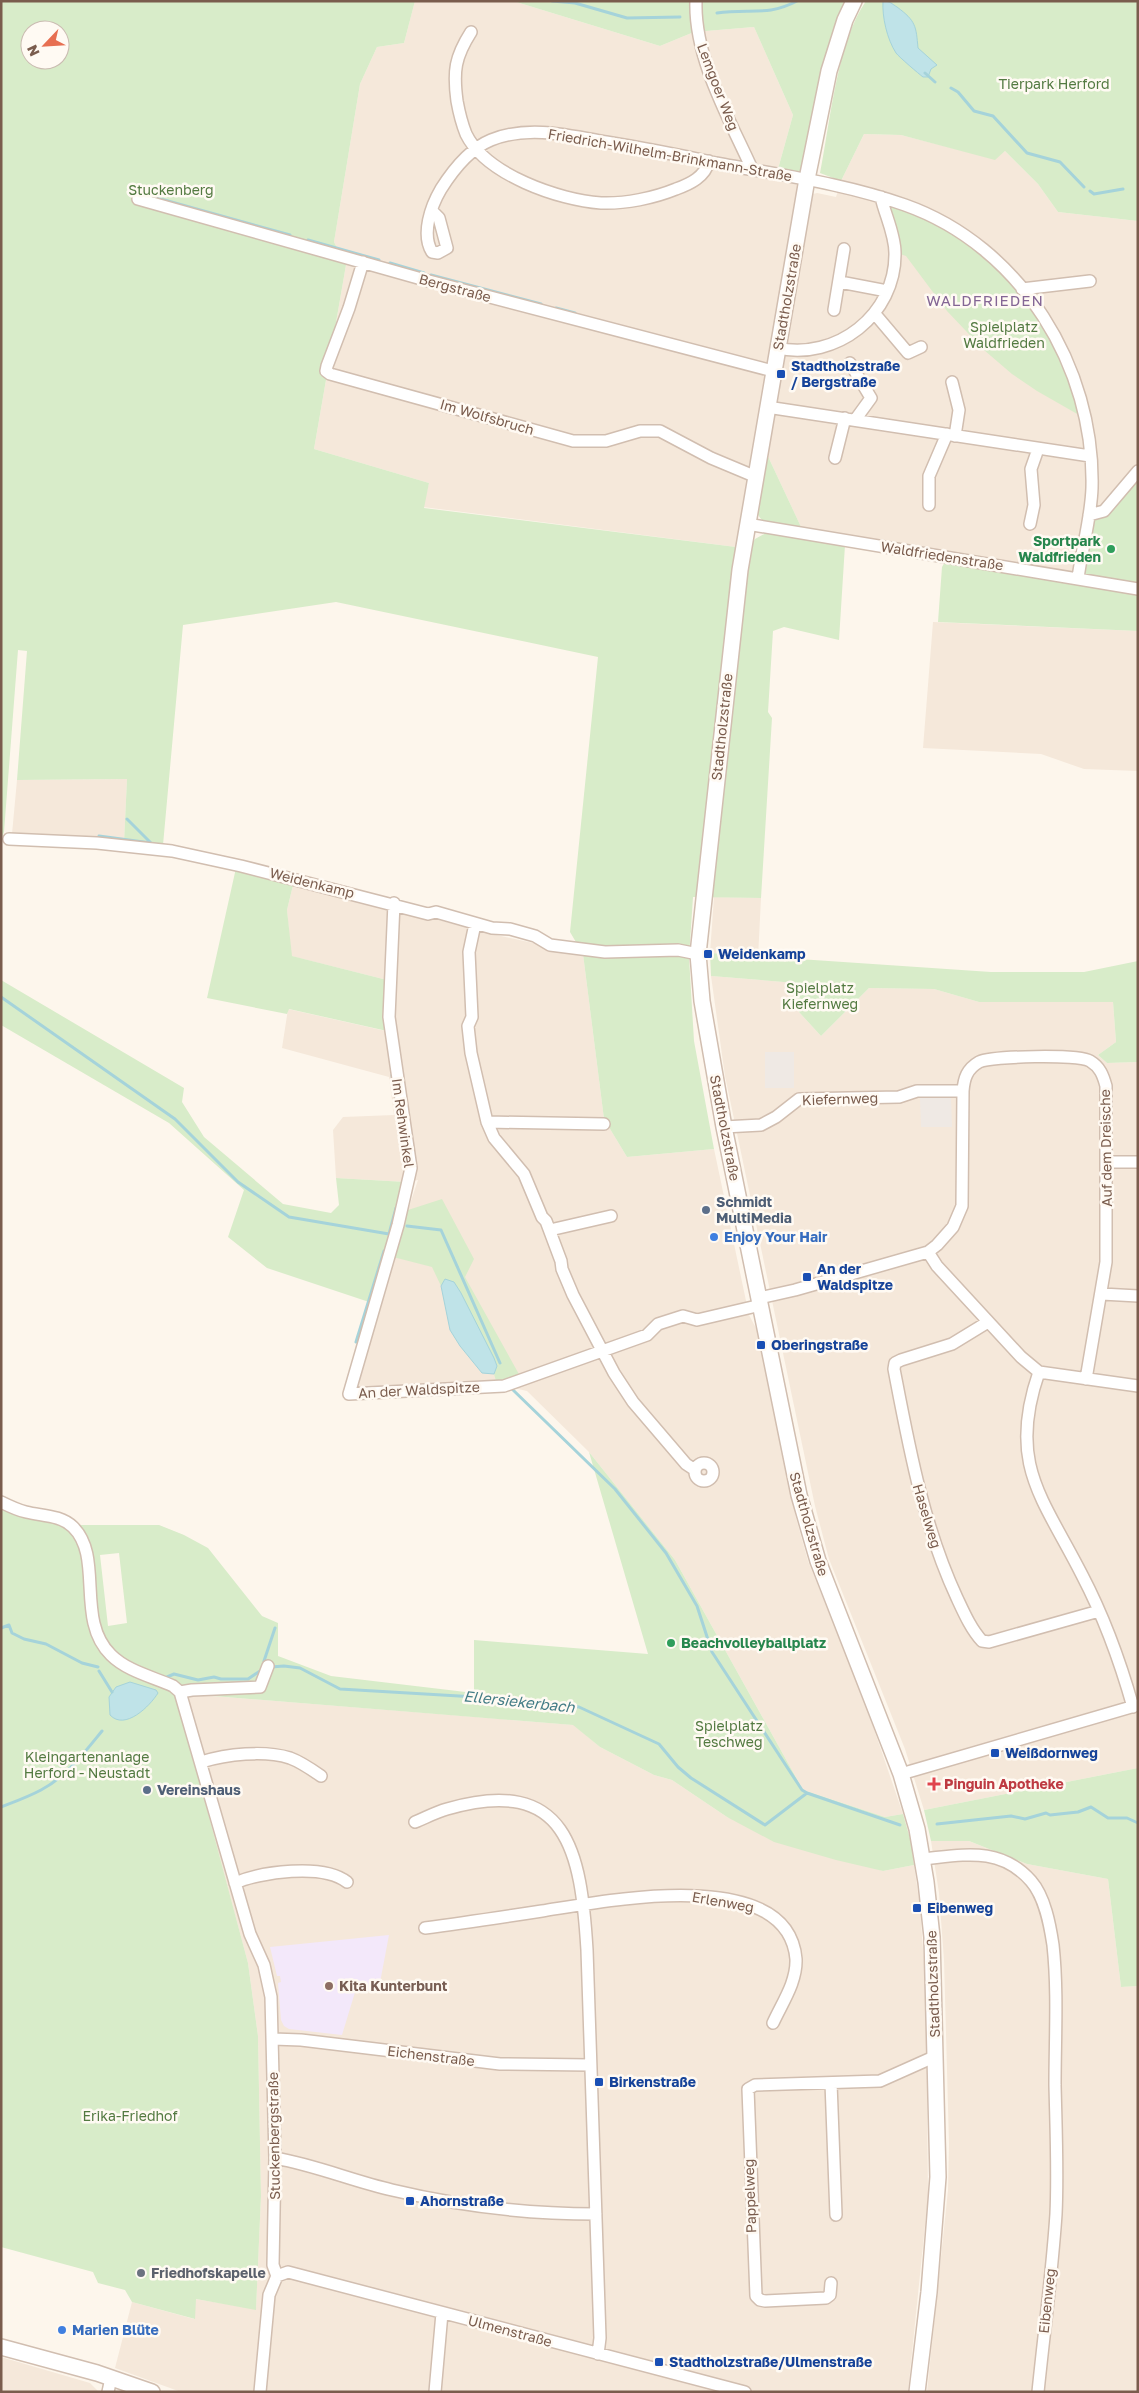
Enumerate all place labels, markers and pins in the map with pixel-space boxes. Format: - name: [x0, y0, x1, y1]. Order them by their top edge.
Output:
- place label: Stadtholzstraße / Bergstraße: [791, 357, 900, 390]
- marker: Stadtholzstraße / Bergstraße: [775, 368, 787, 380]
- place label: Sportpark Waldfrieden: [1018, 532, 1101, 565]
- marker: Sportpark Waldfrieden: [1105, 543, 1117, 555]
- place label: Weidenkamp: [718, 945, 806, 962]
- marker: Weidenkamp: [702, 948, 714, 960]
- place label: Schmidt MultiMedia: [716, 1193, 792, 1226]
- marker: Schmidt MultiMedia: [700, 1204, 712, 1216]
- place label: Enjoy Your Hair: [724, 1228, 828, 1245]
- marker: Enjoy Your Hair: [708, 1231, 720, 1243]
- place label: An der Waldspitze: [817, 1260, 893, 1293]
- marker: An der Waldspitze: [801, 1271, 813, 1283]
- place label: Oberingstraße: [771, 1336, 868, 1353]
- marker: Oberingstraße: [755, 1339, 767, 1351]
- place label: Beachvolleyballplatz: [681, 1634, 826, 1651]
- marker: Beachvolleyballplatz: [665, 1637, 677, 1649]
- place label: Weißdornweg: [1005, 1744, 1098, 1761]
- marker: Weißdornweg: [989, 1747, 1001, 1759]
- place label: Pinguin Apotheke: [944, 1775, 1064, 1792]
- marker: Pinguin Apotheke: [928, 1778, 940, 1790]
- place label: Vereinshaus: [157, 1781, 241, 1798]
- marker: Vereinshaus: [141, 1784, 153, 1796]
- place label: Eibenweg: [927, 1899, 993, 1916]
- marker: Eibenweg: [911, 1902, 923, 1914]
- place label: Kita Kunterbunt: [339, 1977, 448, 1994]
- marker: Kita Kunterbunt: [323, 1980, 335, 1992]
- place label: Birkenstraße: [609, 2073, 696, 2090]
- marker: Birkenstraße: [593, 2076, 605, 2088]
- place label: Ahornstraße: [420, 2192, 504, 2209]
- marker: Ahornstraße: [404, 2195, 416, 2207]
- place label: Friedhofskapelle: [151, 2264, 266, 2281]
- marker: Friedhofskapelle: [135, 2267, 147, 2279]
- place label: Marien Blüte: [72, 2321, 159, 2338]
- marker: Marien Blüte: [56, 2324, 68, 2336]
- place label: Stadtholzstraße/Ulmenstraße: [669, 2353, 872, 2370]
- marker: Stadtholzstraße/Ulmenstraße: [653, 2356, 665, 2368]

